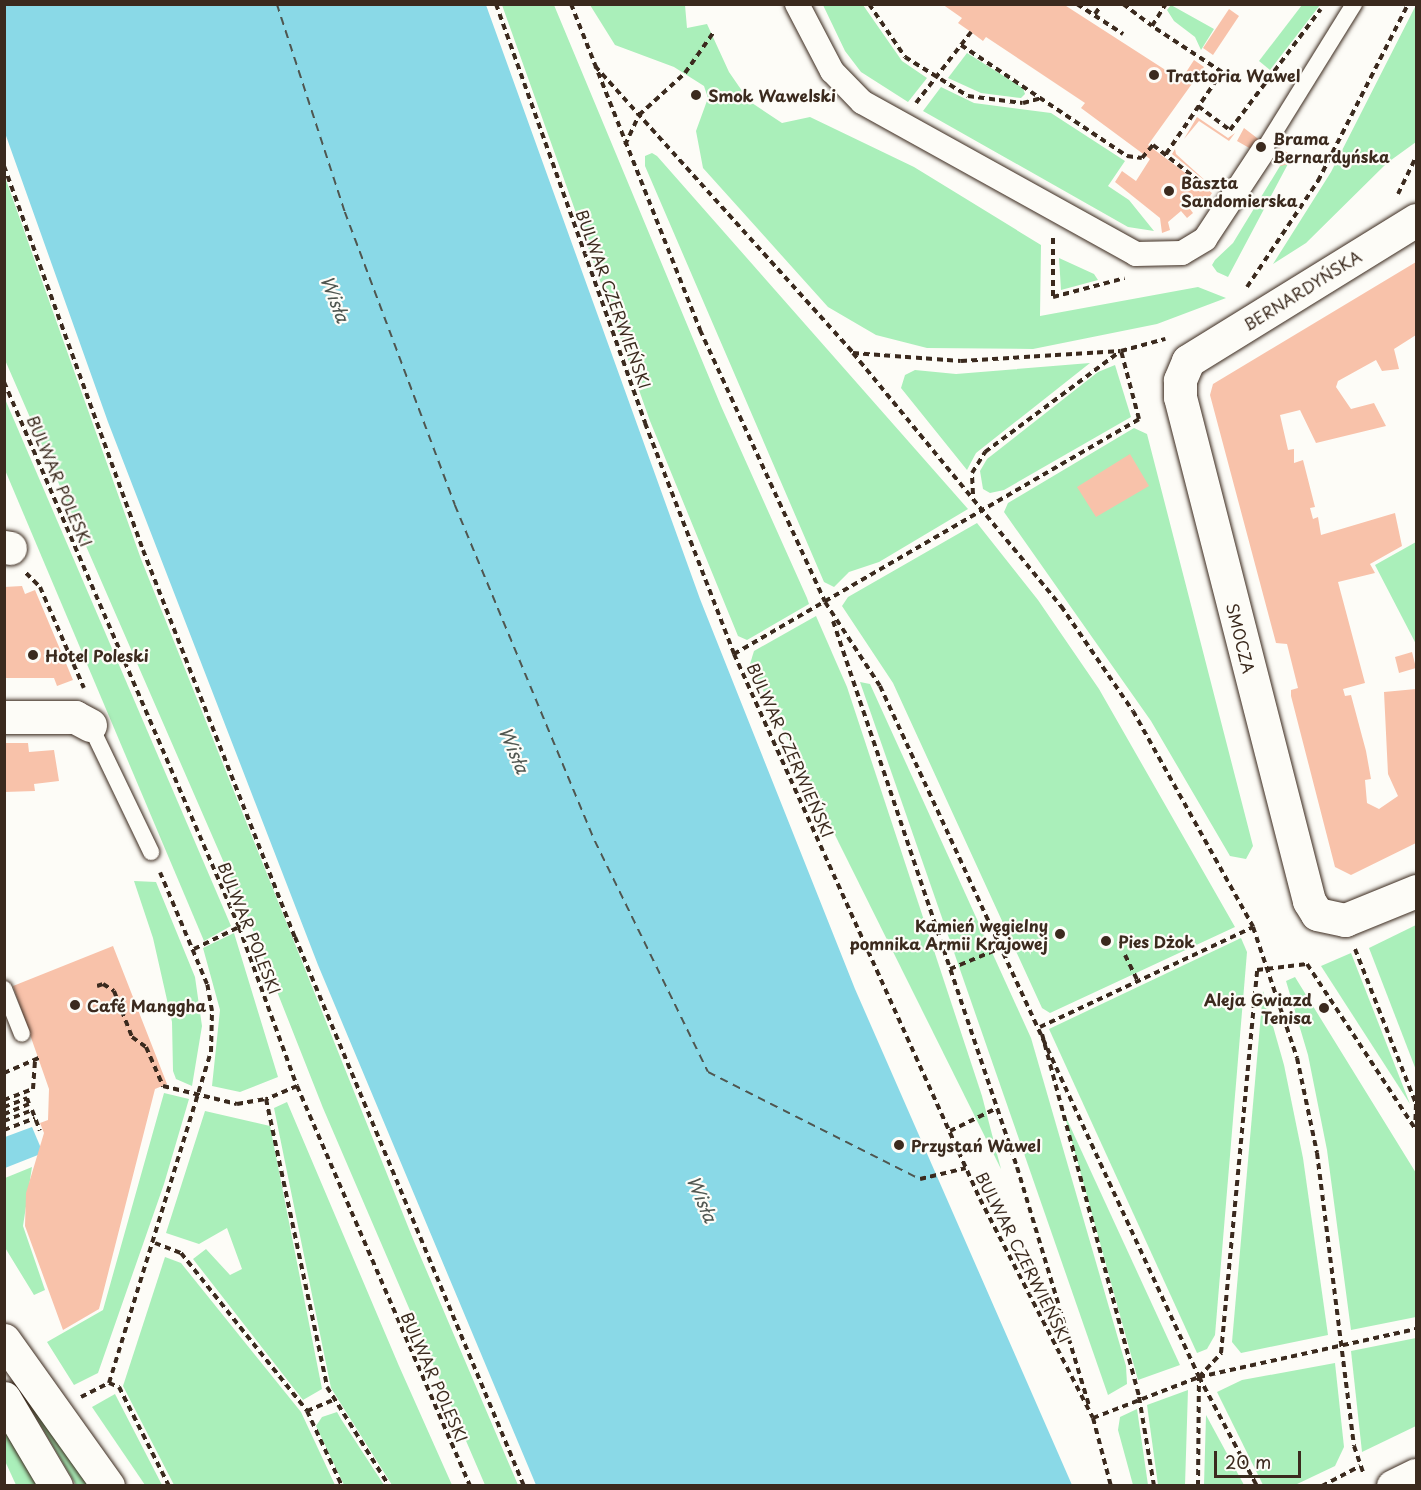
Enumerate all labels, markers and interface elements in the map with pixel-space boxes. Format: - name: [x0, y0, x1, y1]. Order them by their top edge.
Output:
- place label: Trattoria Wawel: [1166, 65, 1300, 85]
- marker: Trattoria Wawel: [1147, 68, 1161, 82]
- place label: Smok Wawelski: [708, 85, 836, 105]
- marker: Smok Wawelski: [689, 88, 703, 102]
- place label: Brama Bernardyńska: [1273, 128, 1390, 166]
- marker: Brama Bernardyńska: [1254, 140, 1268, 154]
- place label: Baszta Sandomierska: [1181, 172, 1298, 210]
- marker: Baszta Sandomierska: [1162, 184, 1176, 198]
- street label: BULWAR CZERWIEŃSKI: [573, 207, 655, 391]
- street label: BERNARDYŃSKA: [1240, 246, 1364, 334]
- water label: Wisła: [316, 272, 354, 326]
- street label: BULWAR POLESKI: [24, 412, 96, 550]
- street label: SMOCZA: [1223, 601, 1259, 675]
- place label: Hotel Poleski: [45, 645, 150, 665]
- marker: Hotel Poleski: [26, 648, 40, 662]
- street label: BULWAR CZERWIEŃSKI: [744, 660, 838, 840]
- water label: Wisła: [495, 723, 533, 777]
- street label: BULWAR POLESKI: [215, 859, 285, 997]
- place label: Kamień węgielny pomnika Armii Krajowej: [849, 915, 1048, 953]
- marker: Kamień węgielny pomnika Armii Krajowej: [1053, 927, 1067, 941]
- place label: Pies Dżok: [1118, 931, 1196, 951]
- marker: Pies Dżok: [1099, 934, 1113, 948]
- place label: Aleja Gwiazd Tenisa: [1204, 989, 1312, 1027]
- place label: Café Manggha: [87, 995, 207, 1015]
- marker: Café Manggha: [68, 998, 82, 1012]
- marker: Aleja Gwiazd Tenisa: [1317, 1001, 1331, 1015]
- place label: Przystań Wawel: [911, 1135, 1041, 1155]
- marker: Przystań Wawel: [892, 1138, 906, 1152]
- street label: BULWAR CZERWIEŃSKI: [973, 1168, 1075, 1346]
- water label: Wisła: [683, 1172, 721, 1226]
- street label: BULWAR POLESKI: [398, 1309, 472, 1445]
- scale bar: [1217, 1439, 1304, 1477]
- text: 20 m: [1225, 1448, 1271, 1475]

